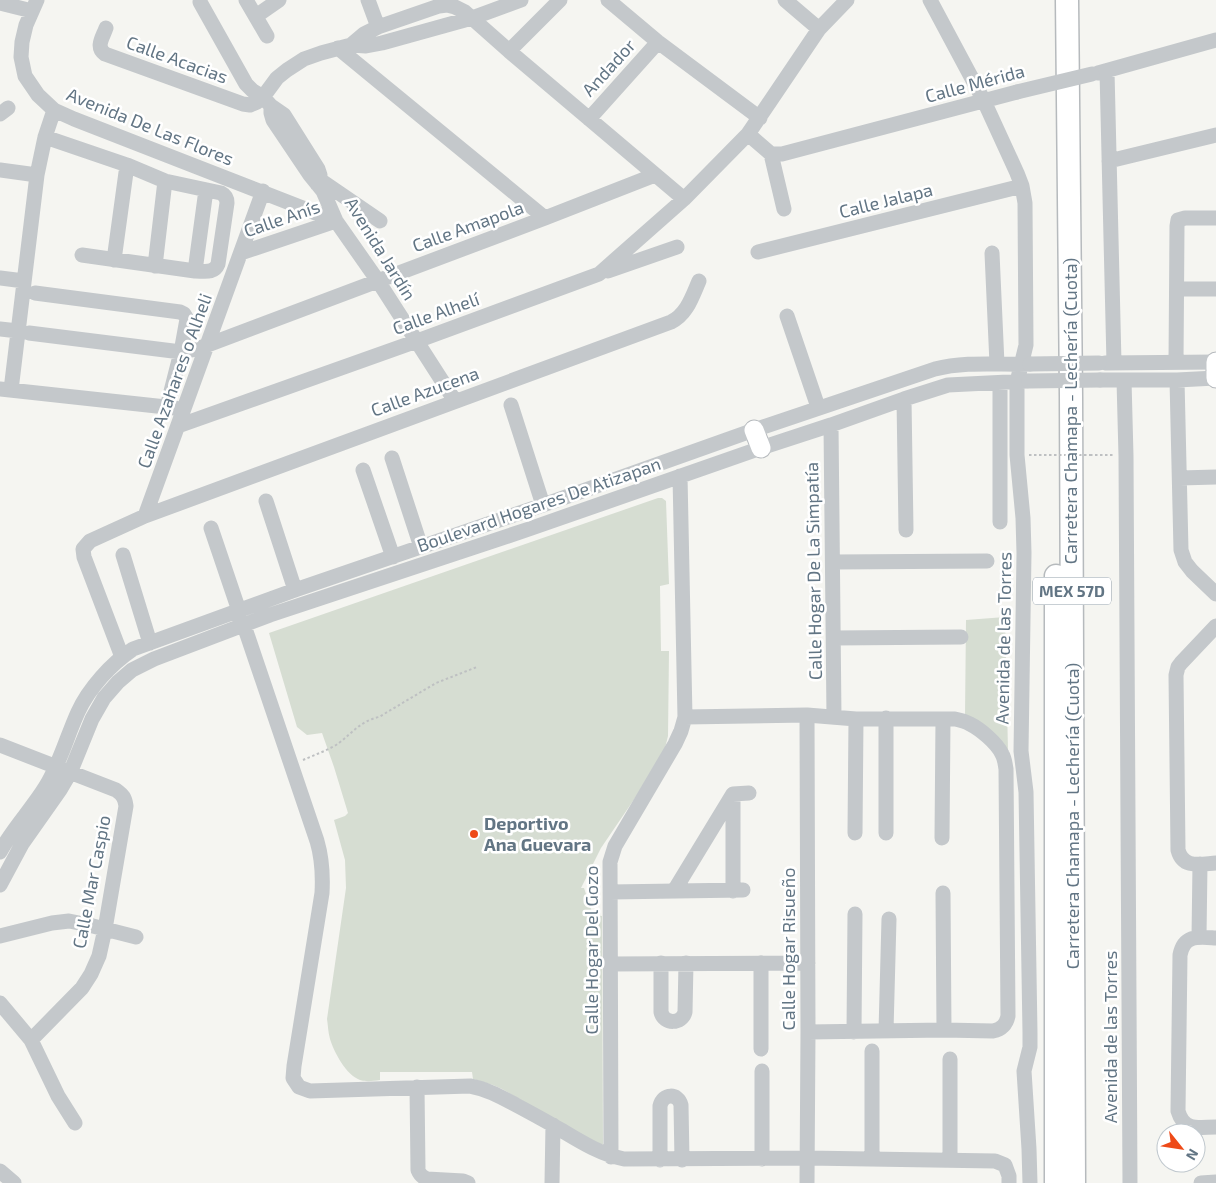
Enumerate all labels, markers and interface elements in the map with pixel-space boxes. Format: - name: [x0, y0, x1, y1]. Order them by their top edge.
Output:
- street label: Calle Acacias: [124, 31, 231, 88]
- street label: Andador: [577, 34, 640, 101]
- street label: Calle Mérida: [923, 59, 1027, 107]
- street label: Avenida De Las Flores: [64, 83, 237, 170]
- street label: Calle Jalapa: [837, 178, 935, 222]
- street label: Avenida Jardín: [341, 193, 421, 304]
- street label: Calle Anís: [241, 195, 323, 241]
- street label: Calle Amapola: [409, 196, 526, 256]
- street label: Carretera Chamapa - Lechería (Cuota): [1059, 258, 1081, 564]
- street label: Calle Alhelí: [389, 287, 482, 339]
- street label: Calle Azahares o Alheli: [132, 290, 216, 471]
- street label: Calle Azucena: [368, 361, 482, 421]
- street label: Boulevard Hogares De Atizapan: [414, 452, 664, 556]
- street label: Calle Hogar De La Simpatía: [800, 462, 826, 680]
- street label: Avenida de las Torres: [990, 551, 1016, 725]
- road number: MEX 57D: [1033, 578, 1111, 604]
- street label: Carretera Chamapa - Lechería (Cuota): [1061, 663, 1083, 969]
- place label: Deportivo Ana Guevara: [484, 812, 591, 855]
- street label: Calle Mar Caspio: [67, 813, 115, 950]
- marker: Deportivo Ana Guevara: [468, 828, 480, 840]
- street label: Calle Hogar Del Gozo: [580, 866, 602, 1034]
- street label: Calle Hogar Risueño: [777, 868, 799, 1030]
- street label: Avenida de las Torres: [1099, 951, 1121, 1123]
- north arrow: [1156, 1123, 1206, 1173]
- text: N: [1183, 1146, 1203, 1163]

